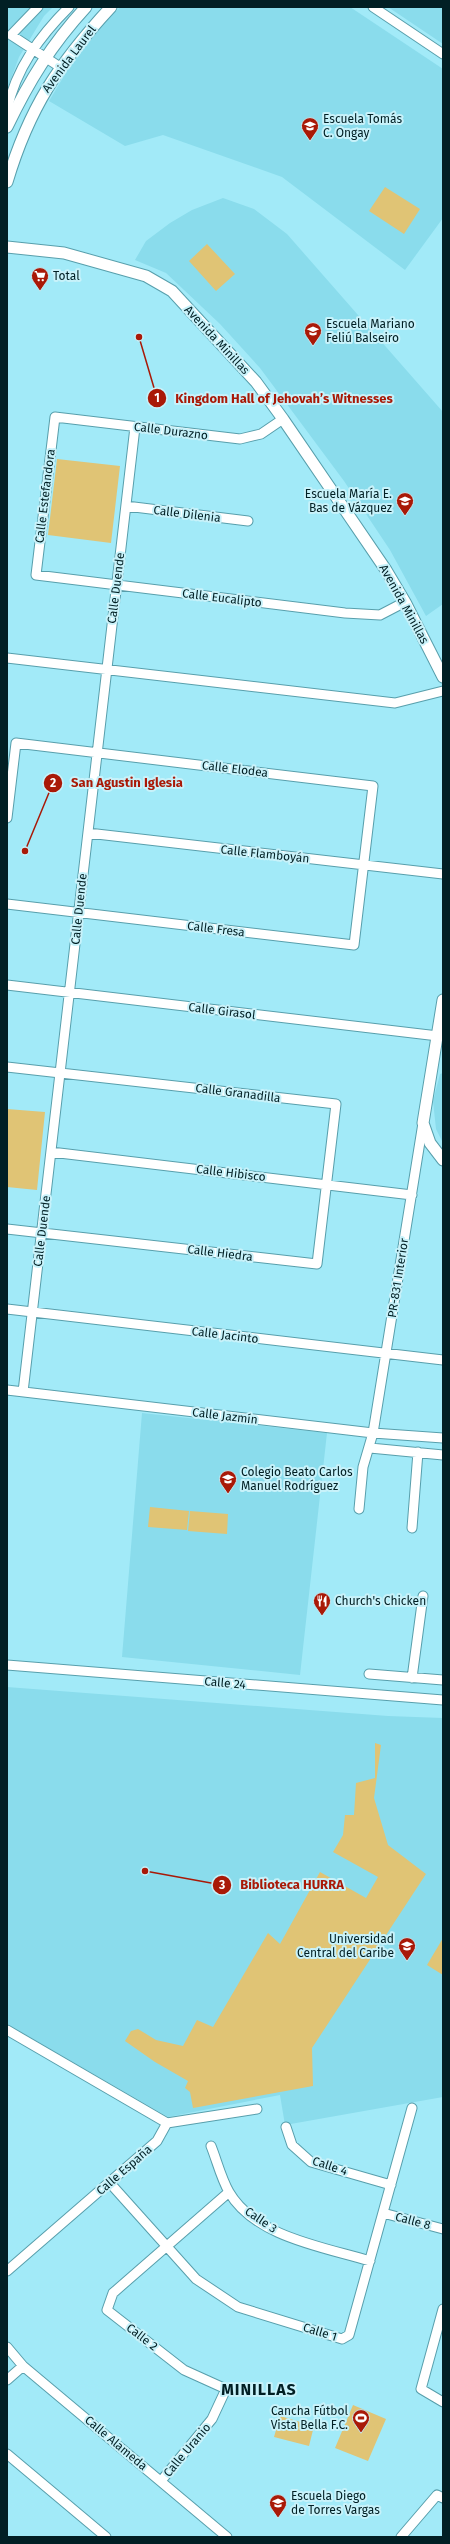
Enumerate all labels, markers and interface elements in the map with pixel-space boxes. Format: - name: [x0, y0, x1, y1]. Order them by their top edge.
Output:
- street label: Avenida Laurel: [39, 22, 99, 95]
- place label: Escuela Tomás C. Ongay: [323, 112, 403, 140]
- school or university icon: Escuela Tomás C. Ongay: [300, 116, 320, 141]
- supermarket icon: Total: [30, 266, 50, 291]
- place label: Total: [53, 269, 80, 283]
- street label: Avenida Minillas: [182, 303, 253, 377]
- place label: Escuela Mariano Feliú Balseiro: [326, 317, 415, 345]
- school or university icon: Escuela Mariano Feliú Balseiro: [303, 321, 323, 346]
- callout: Kingdom Hall of Jehovah’s Witnesses: [147, 386, 401, 411]
- text: 1: [154, 391, 160, 405]
- text: Kingdom Hall of Jehovah’s Witnesses: [175, 391, 393, 406]
- street label: Calle Durazno: [133, 420, 209, 442]
- street label: Calle Estefandora: [32, 448, 58, 544]
- place label: Escuela María E. Bas de Vázquez: [305, 487, 392, 515]
- school or university icon: Escuela María E. Bas de Vázquez: [395, 491, 415, 516]
- street label: Calle Dilenia: [153, 503, 221, 525]
- street label: Calle Duende: [105, 552, 127, 624]
- street label: Avenida Minillas: [376, 562, 432, 647]
- street label: Calle Eucalipto: [181, 586, 263, 610]
- street label: Calle Elodea: [201, 758, 269, 780]
- callout: San Agustin Iglesia: [43, 770, 191, 795]
- text: San Agustin Iglesia: [71, 775, 183, 790]
- text: 2: [50, 776, 56, 790]
- street label: Calle Flamboyán: [220, 842, 310, 866]
- street label: Calle Duende: [68, 873, 90, 945]
- street label: Calle Fresa: [186, 919, 246, 939]
- street label: Calle Girasol: [188, 1000, 257, 1022]
- street label: Calle Granadilla: [195, 1081, 281, 1105]
- street label: Calle Hibisco: [195, 1162, 267, 1184]
- street label: Calle Duende: [31, 1195, 53, 1267]
- street label: PR-831 Interior: [385, 1237, 411, 1319]
- street label: Calle Hiedra: [187, 1242, 253, 1264]
- street label: Calle Jacinto: [191, 1324, 259, 1346]
- street label: Calle Jazmín: [191, 1405, 259, 1427]
- place label: Colegio Beato Carlos Manuel Rodríguez: [241, 1465, 353, 1493]
- school or university icon: Colegio Beato Carlos Manuel Rodríguez: [218, 1469, 238, 1494]
- restaurant icon: Church's Chicken: [312, 1591, 332, 1616]
- place label: Church's Chicken: [335, 1594, 426, 1608]
- street label: Calle 24: [204, 1674, 247, 1692]
- callout: Biblioteca HURRA: [212, 1872, 351, 1897]
- text: Biblioteca HURRA: [240, 1877, 344, 1892]
- text: 3: [218, 1878, 225, 1892]
- place label: Universidad Central del Caribe: [297, 1932, 394, 1960]
- school or university icon: Universidad Central del Caribe: [397, 1936, 417, 1961]
- street label: Calle España: [93, 2142, 155, 2198]
- street label: Calle 4: [311, 2154, 350, 2178]
- street label: Calle 3: [242, 2204, 280, 2236]
- street label: Calle 8: [394, 2210, 433, 2233]
- street label: Calle 1: [301, 2320, 339, 2344]
- street label: Calle 2: [124, 2321, 160, 2354]
- district label: MINILLAS: [221, 2380, 297, 2399]
- place label: Cancha Fútbol Vista Bella F.C.: [271, 2404, 348, 2432]
- sports icon: Cancha Fútbol Vista Bella F.C.: [351, 2408, 371, 2433]
- street label: Calle Alameda: [82, 2413, 150, 2473]
- street label: Calle Uranio: [160, 2420, 214, 2480]
- place label: Escuela Diego de Torres Vargas: [291, 2489, 380, 2517]
- school or university icon: Escuela Diego de Torres Vargas: [268, 2493, 288, 2518]

